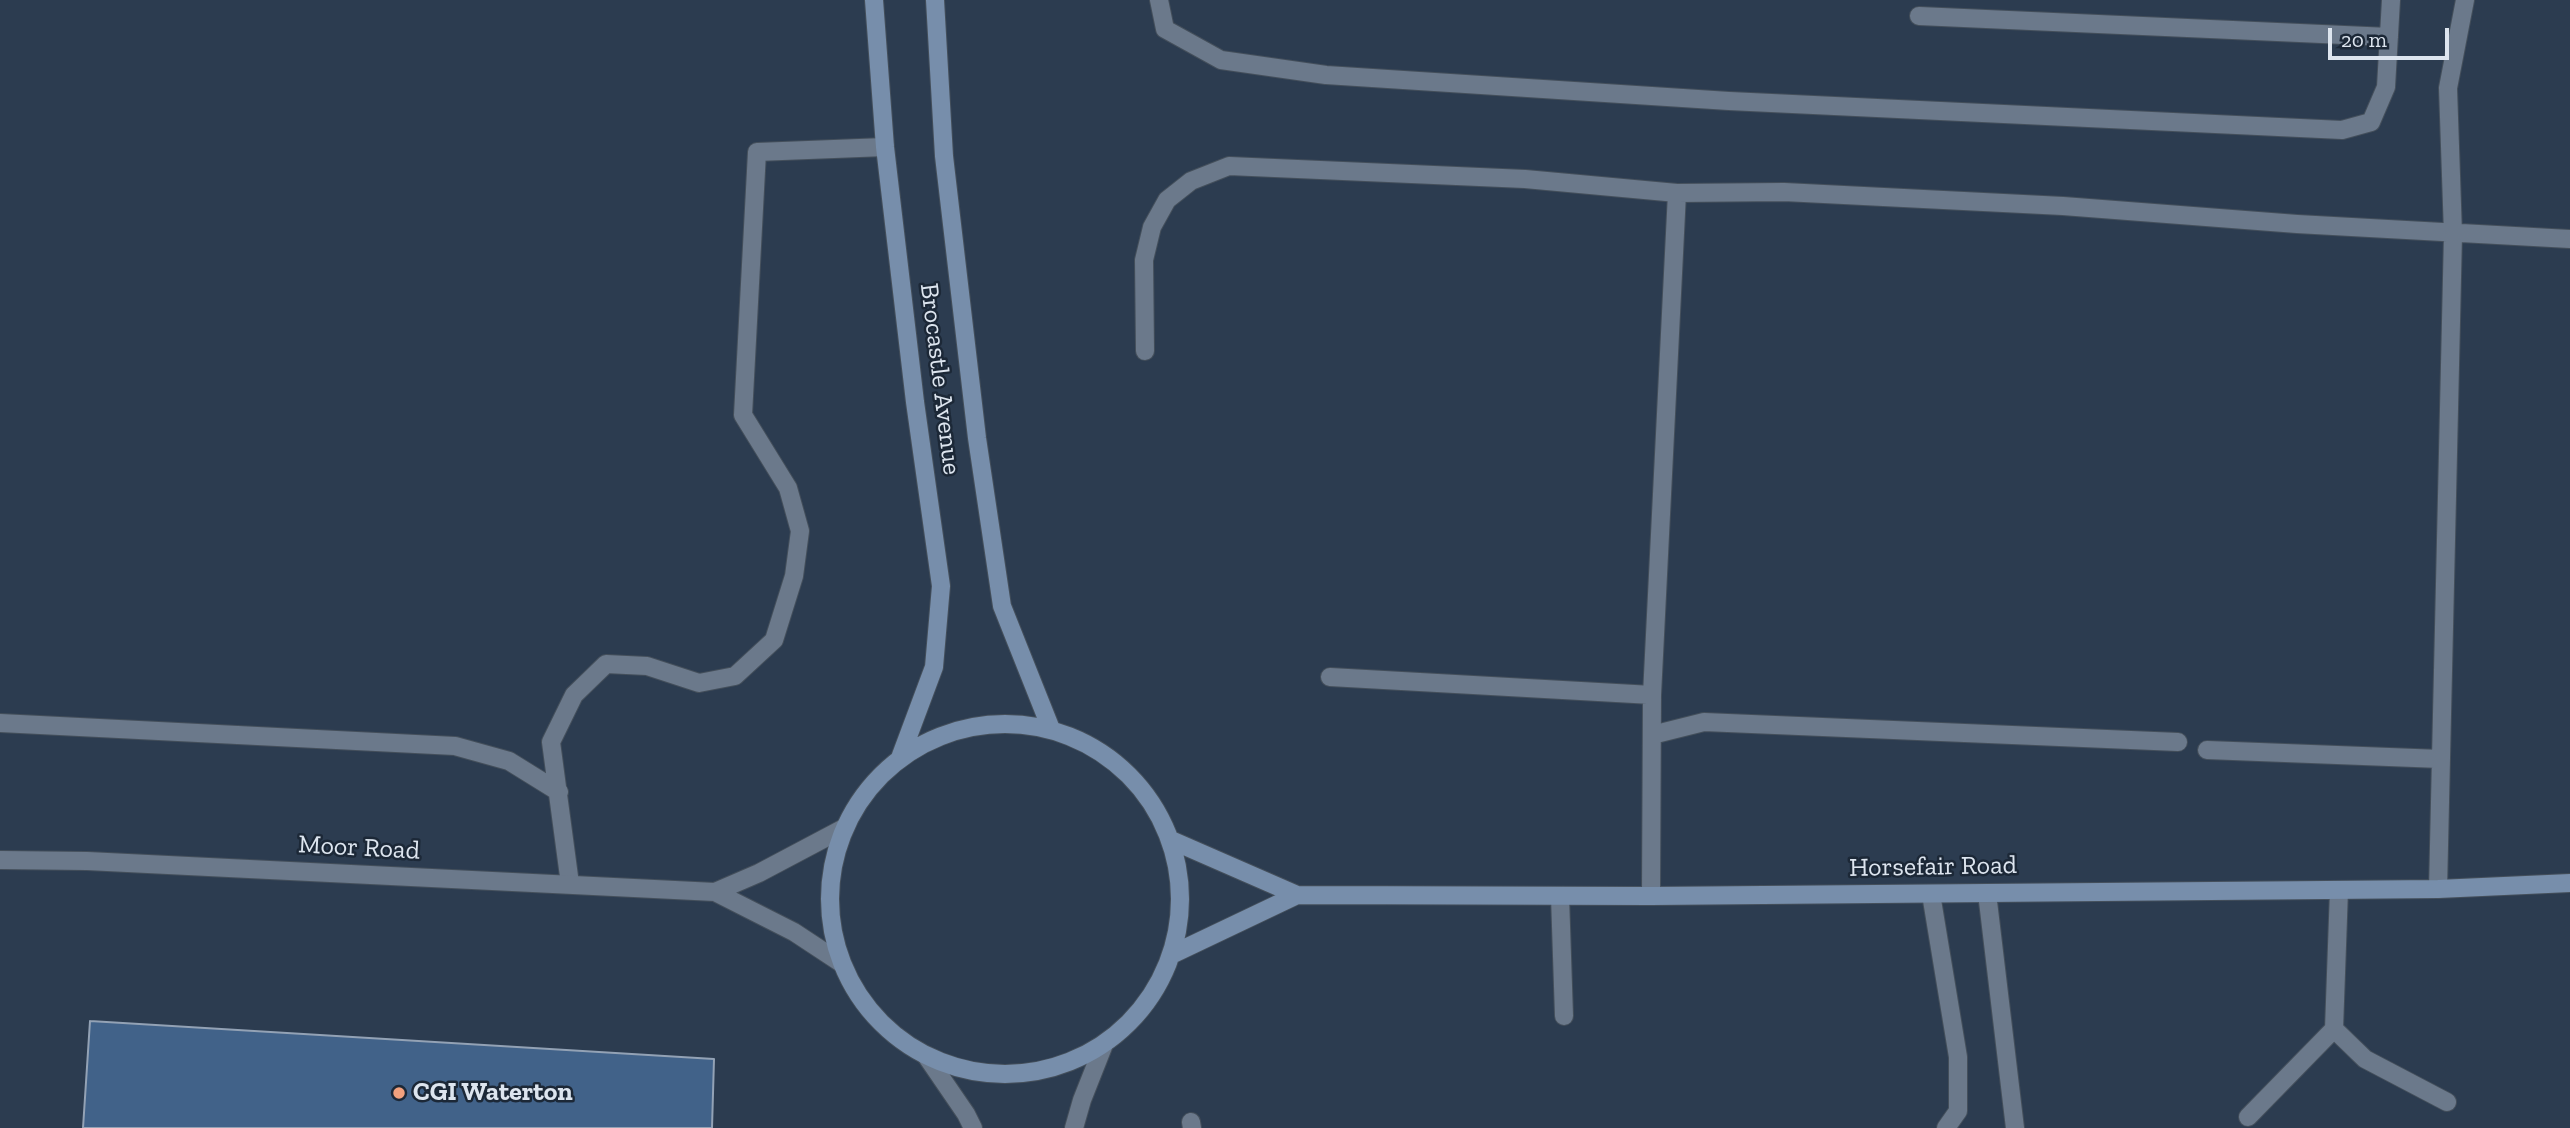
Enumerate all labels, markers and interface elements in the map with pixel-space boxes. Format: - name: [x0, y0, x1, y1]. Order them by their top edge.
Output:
- scale bar: [2332, 14, 2453, 58]
- text: 20 m: [2341, 27, 2387, 52]
- street label: Brocastle Avenue: [913, 281, 967, 477]
- street label: Moor Road: [297, 829, 421, 867]
- street label: Horsefair Road: [1849, 850, 2017, 884]
- place label: CGI Waterton: [413, 1077, 573, 1109]
- marker: CGI Waterton: [391, 1085, 407, 1101]

